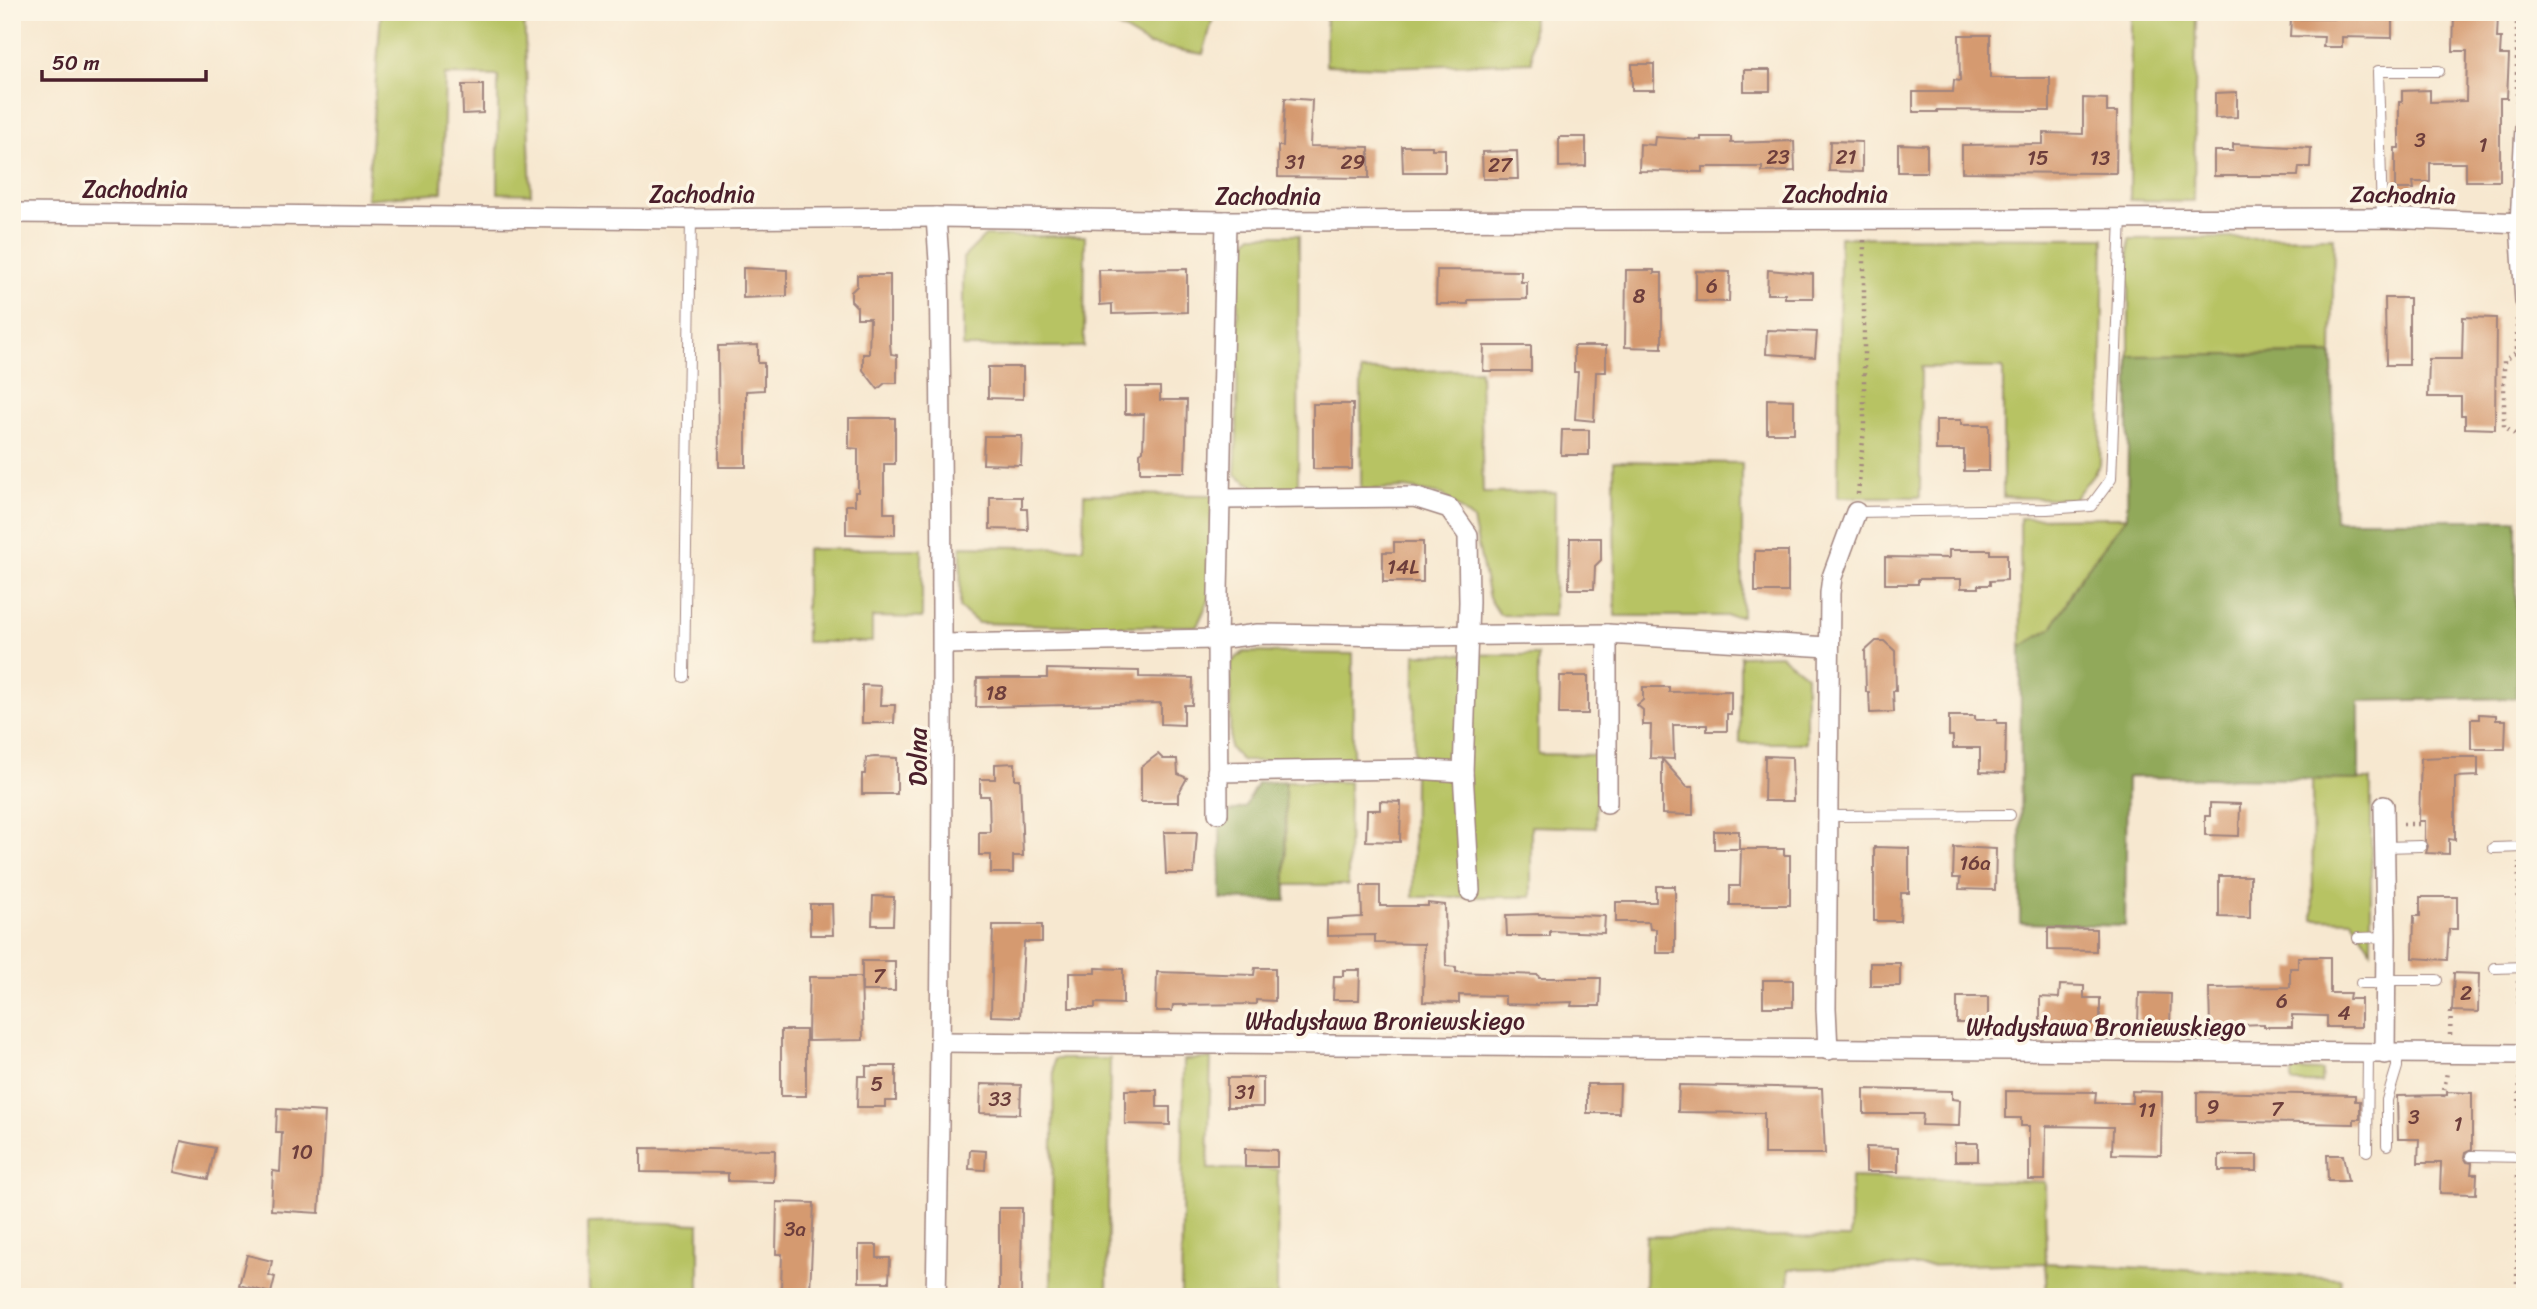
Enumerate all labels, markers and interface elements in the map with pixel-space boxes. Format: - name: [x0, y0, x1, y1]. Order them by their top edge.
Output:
- scale bar: [42, 38, 206, 82]
- text: 50 m: [52, 44, 100, 82]
- house number: 3: [2414, 121, 2426, 159]
- house number: 1: [2478, 126, 2488, 164]
- house number: 23: [1766, 138, 1790, 176]
- house number: 21: [1835, 138, 1857, 176]
- house number: 15: [2027, 139, 2049, 177]
- house number: 13: [2090, 139, 2111, 177]
- house number: 31: [1285, 143, 1305, 181]
- house number: 29: [1340, 143, 1366, 181]
- house number: 27: [1488, 146, 1514, 184]
- street label: Zachodnia: [82, 168, 188, 210]
- street label: Zachodnia: [649, 173, 755, 215]
- street label: Zachodnia: [1782, 173, 1888, 215]
- street label: Zachodnia: [2350, 173, 2456, 217]
- street label: Zachodnia: [1215, 175, 1321, 217]
- house number: 6: [1706, 267, 1718, 305]
- house number: 8: [1633, 277, 1646, 315]
- house number: 14L: [1387, 548, 1419, 586]
- house number: 18: [985, 674, 1007, 712]
- street label: Dolna: [897, 727, 939, 786]
- house number: 16a: [1959, 844, 1991, 882]
- house number: 7: [873, 957, 887, 995]
- house number: 2: [2460, 974, 2472, 1012]
- house number: 6: [2276, 982, 2288, 1020]
- house number: 4: [2337, 994, 2351, 1032]
- street label: Władysława Broniewskiego: [1245, 1000, 1525, 1042]
- street label: Władysława Broniewskiego: [1966, 1006, 2246, 1048]
- house number: 5: [871, 1065, 884, 1103]
- house number: 31: [1235, 1073, 1255, 1111]
- house number: 33: [988, 1080, 1012, 1118]
- house number: 9: [2207, 1088, 2220, 1126]
- house number: 7: [2271, 1090, 2285, 1128]
- house number: 11: [2138, 1091, 2156, 1129]
- house number: 3: [2408, 1098, 2420, 1136]
- house number: 1: [2453, 1105, 2463, 1143]
- house number: 10: [291, 1133, 313, 1171]
- house number: 3a: [784, 1210, 806, 1248]

